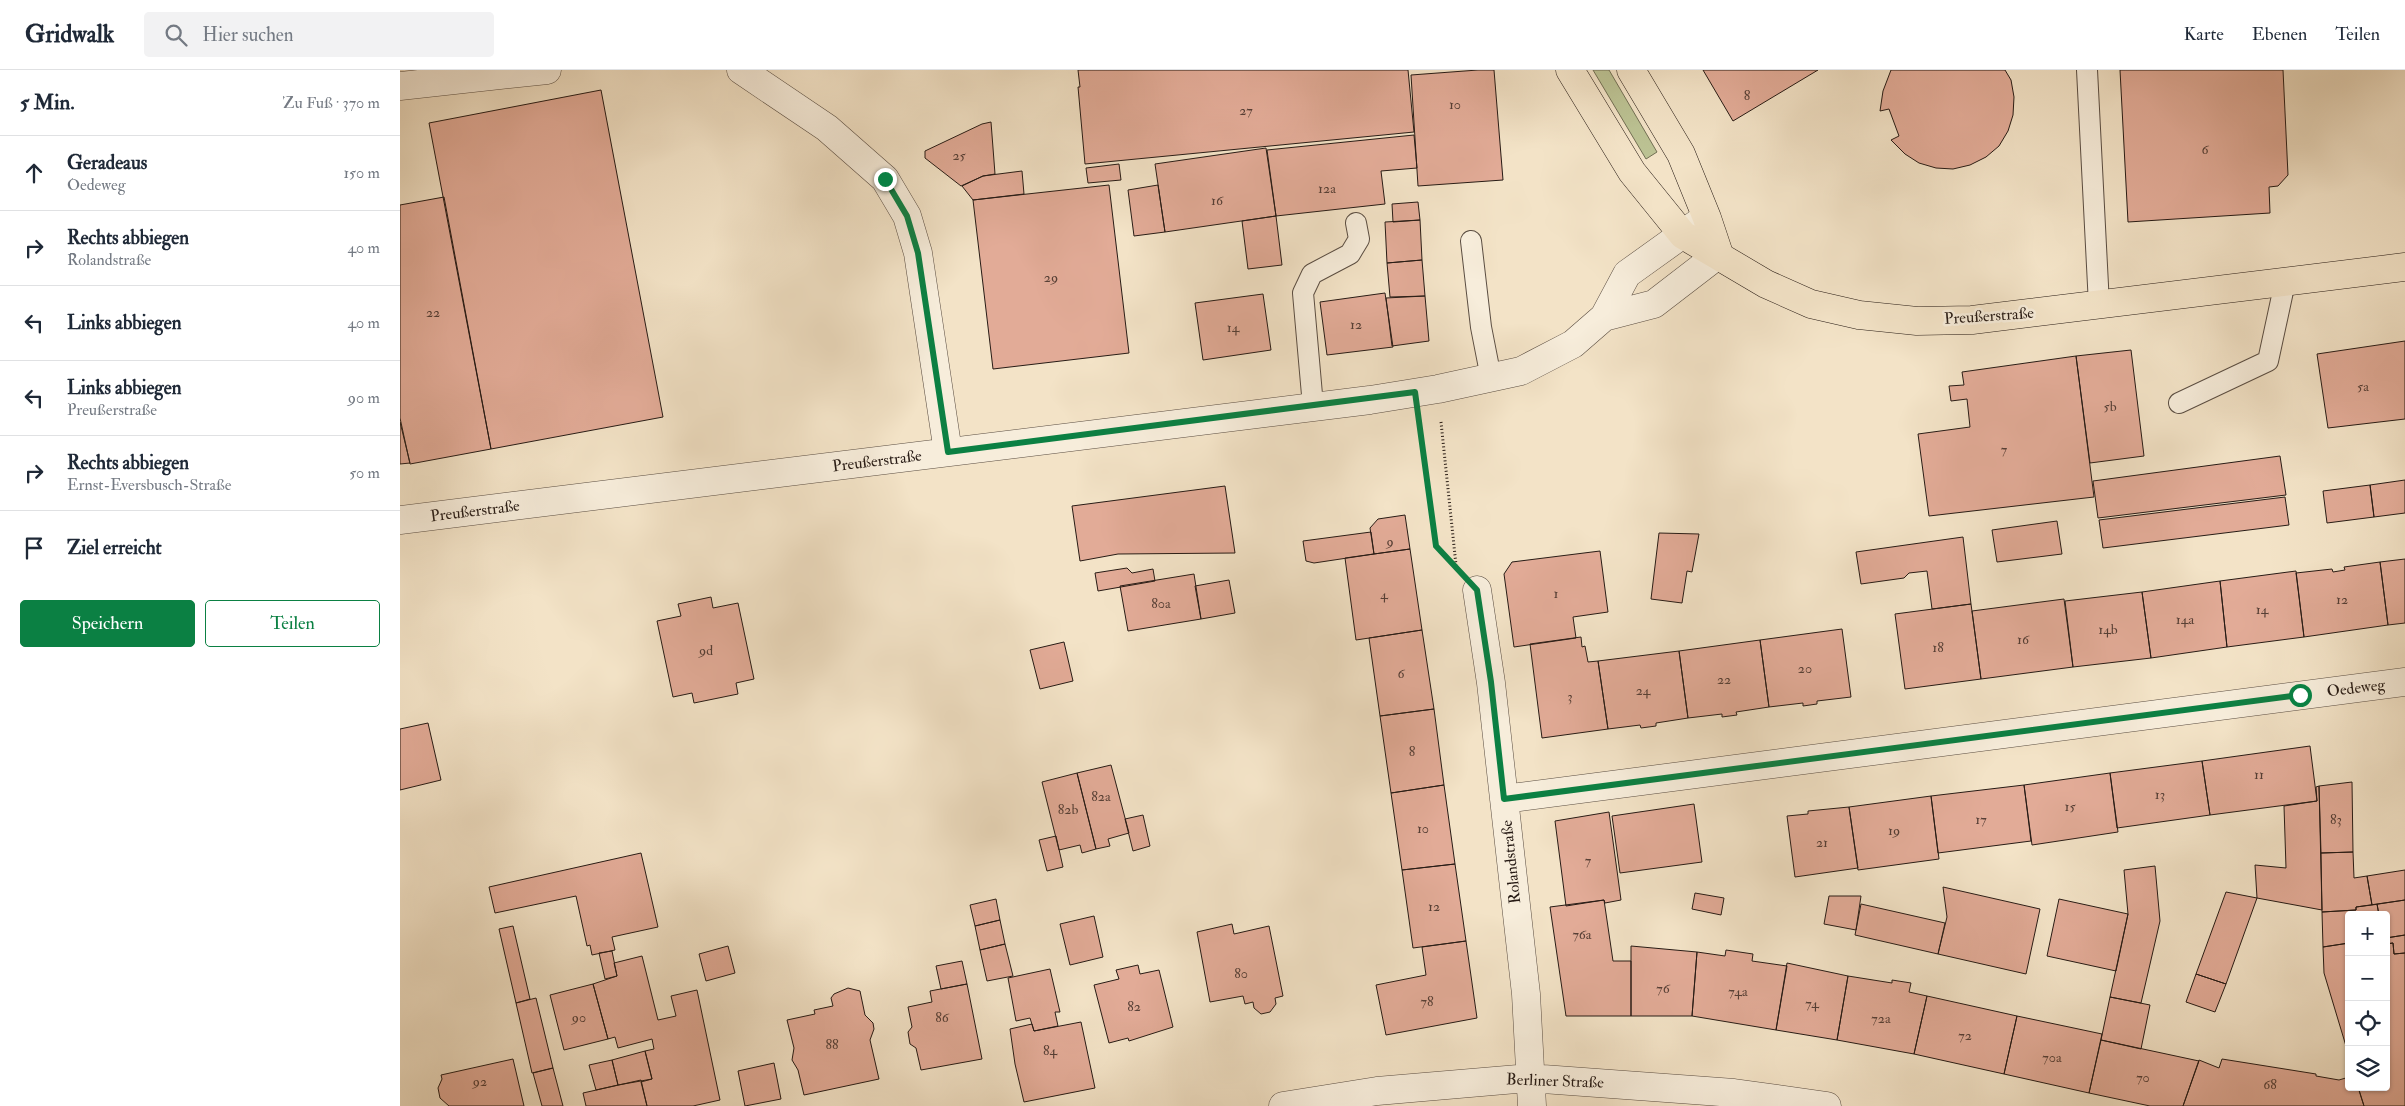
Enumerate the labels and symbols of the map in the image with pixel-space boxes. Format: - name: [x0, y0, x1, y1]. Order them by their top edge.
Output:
- house number: 8: [1744, 87, 1751, 104]
- house number: 10: [1449, 96, 1461, 113]
- house number: 27: [1239, 102, 1253, 119]
- house number: 6: [2201, 141, 2209, 158]
- house number: 25: [952, 147, 966, 164]
- route end: [874, 168, 897, 191]
- house number: 12a: [1318, 180, 1336, 197]
- house number: 16: [1211, 192, 1224, 209]
- house number: 29: [1044, 269, 1058, 286]
- street label: Preußerstraße: [1943, 303, 2035, 329]
- house number: 22: [426, 304, 440, 321]
- house number: 12: [1350, 316, 1362, 333]
- house number: 14: [1227, 319, 1241, 336]
- house number: 5a: [2357, 378, 2369, 395]
- house number: 5b: [2103, 398, 2117, 415]
- house number: 7: [2001, 441, 2008, 458]
- street label: Preußerstraße: [831, 446, 923, 476]
- street label: Preußerstraße: [429, 496, 521, 526]
- house number: 9: [1385, 533, 1394, 550]
- house number: 1: [1554, 585, 1559, 602]
- house number: 4: [1380, 586, 1389, 603]
- house number: 12: [2336, 591, 2348, 608]
- house number: 80a: [1151, 595, 1171, 612]
- house number: 14: [2256, 601, 2270, 618]
- house number: 14a: [2176, 611, 2194, 628]
- house number: 14b: [2098, 621, 2118, 638]
- house number: 16: [2017, 631, 2030, 648]
- house number: 18: [1932, 639, 1944, 656]
- house number: 9d: [698, 642, 713, 659]
- house number: 20: [1798, 660, 1812, 677]
- house number: 6: [1397, 665, 1405, 682]
- house number: 22: [1717, 671, 1731, 688]
- street label: Oedeweg: [2326, 674, 2387, 701]
- house number: 24: [1636, 682, 1652, 699]
- route start: [2289, 684, 2312, 707]
- house number: 3: [1567, 688, 1573, 705]
- house number: 8: [1409, 743, 1416, 760]
- house number: 11: [2254, 766, 2264, 783]
- house number: 13: [2155, 786, 2165, 803]
- house number: 82a: [1091, 788, 1111, 805]
- house number: 15: [2064, 798, 2076, 815]
- house number: 82b: [1058, 801, 1078, 818]
- house number: 17: [1975, 811, 1987, 828]
- house number: 83: [2330, 811, 2342, 828]
- street label: Rolandstraße: [1497, 819, 1525, 905]
- house number: 10: [1417, 820, 1429, 837]
- house number: 19: [1888, 822, 1900, 839]
- house number: 21: [1816, 834, 1828, 851]
- house number: 7: [1585, 852, 1592, 869]
- house number: 12: [1428, 898, 1440, 915]
- house number: 76a: [1572, 926, 1592, 943]
- house number: 80: [1234, 965, 1248, 982]
- house number: 76: [1656, 980, 1671, 997]
- house number: 74a: [1728, 983, 1748, 1000]
- house number: 78: [1421, 993, 1434, 1010]
- house number: 74: [1805, 995, 1820, 1012]
- house number: 82: [1127, 998, 1141, 1015]
- house number: 90: [571, 1009, 586, 1026]
- house number: 86: [935, 1009, 950, 1026]
- house number: 72a: [1871, 1010, 1891, 1027]
- house number: 72: [1958, 1027, 1972, 1044]
- house number: 88: [825, 1036, 839, 1053]
- house number: 84: [1043, 1042, 1059, 1059]
- house number: 70a: [2042, 1049, 2062, 1066]
- street label: Berliner Straße: [1506, 1069, 1604, 1093]
- house number: 70: [2136, 1069, 2150, 1086]
- house number: 92: [472, 1073, 487, 1090]
- house number: 68: [2263, 1076, 2277, 1093]

